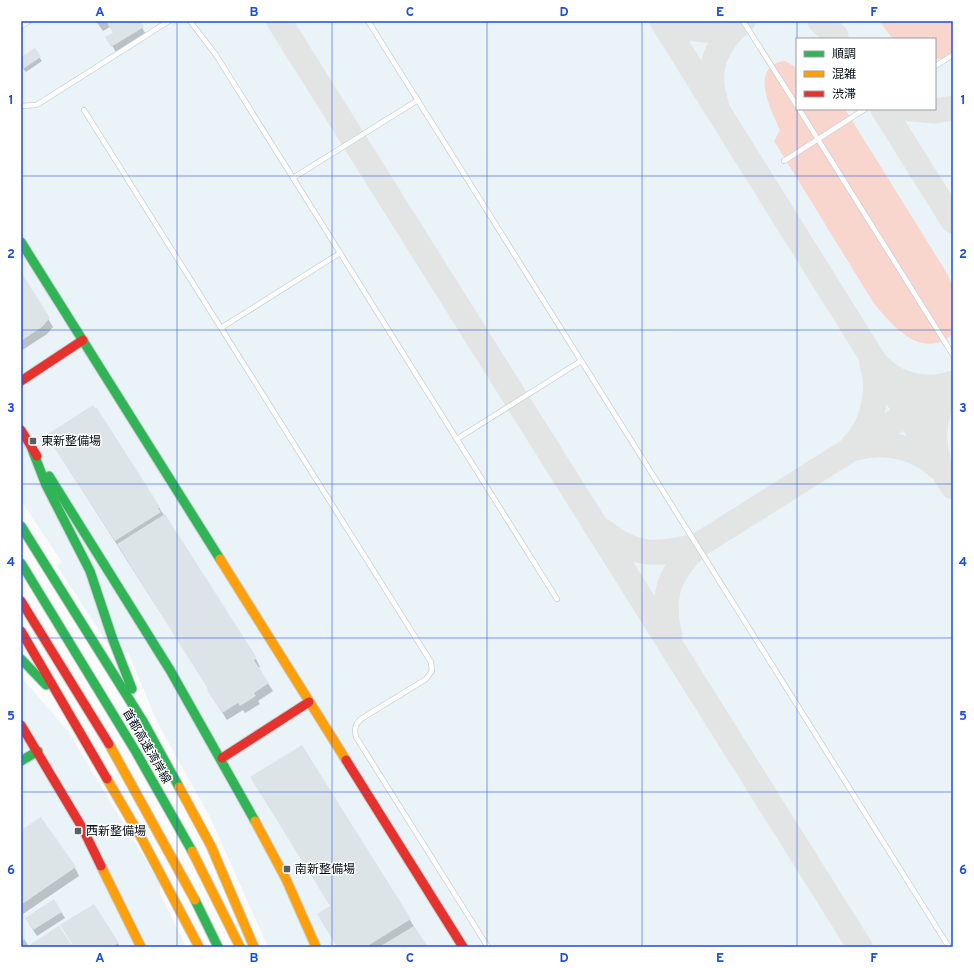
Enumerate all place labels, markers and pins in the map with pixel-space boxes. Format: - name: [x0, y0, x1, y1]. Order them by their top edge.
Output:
- place label: 東新整備場: [41, 434, 101, 450]
- marker: 東新整備場: [28, 436, 38, 446]
- place label: 西新整備場: [86, 824, 146, 840]
- marker: 西新整備場: [73, 826, 83, 836]
- place label: 南新整備場: [295, 862, 355, 878]
- marker: 南新整備場: [282, 864, 292, 874]

